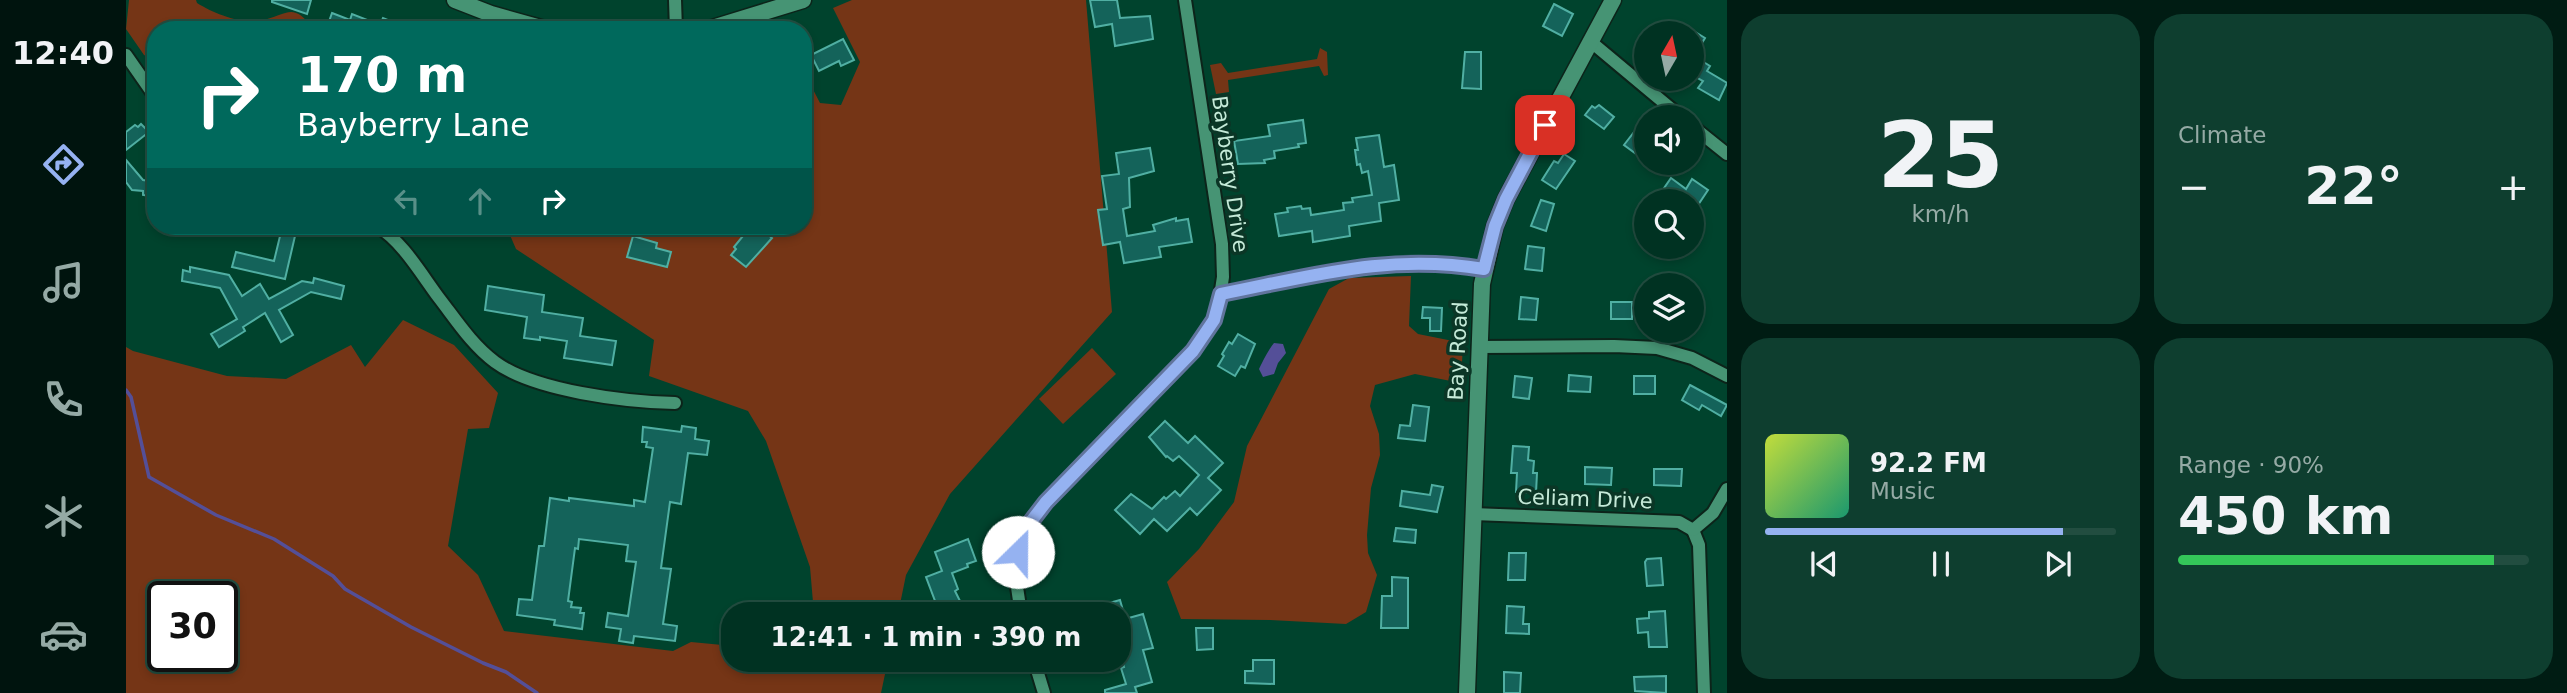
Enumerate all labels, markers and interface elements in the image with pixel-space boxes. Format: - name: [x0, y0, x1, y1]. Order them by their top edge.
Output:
- north arrow: [1634, 21, 1704, 91]
- map controls: [1634, 21, 1704, 343]
- text: 12:40: [12, 34, 114, 72]
- text: 170 m: [297, 47, 467, 104]
- icon: right: [182, 49, 273, 140]
- street label: Bayberry Drive: [1207, 94, 1253, 254]
- pin: [1515, 95, 1575, 155]
- text: 25: [1877, 103, 2004, 208]
- button: sound: [1634, 105, 1704, 175]
- text: Bayberry Lane: [297, 106, 530, 144]
- icon: arrive: [1526, 106, 1564, 144]
- text: Climate: [2178, 122, 2267, 148]
- icon: directions: [39, 140, 88, 189]
- text: 22°: [2304, 156, 2403, 216]
- text: −: [2178, 165, 2210, 209]
- text: +: [2497, 165, 2529, 209]
- icon: left: [388, 182, 426, 220]
- icon: ahead: [461, 182, 499, 220]
- icon: right: [534, 182, 572, 220]
- button: search: [1634, 189, 1704, 259]
- text: km/h: [1911, 201, 1970, 227]
- icon: music: [39, 258, 88, 307]
- button: layers: [1634, 273, 1704, 343]
- street label: Bay Road: [1443, 301, 1473, 401]
- icon: phone: [39, 375, 88, 424]
- text: 92.2 FM: [1870, 448, 1987, 478]
- text: Range · 90%: [2178, 452, 2324, 478]
- text: Music: [1870, 478, 1935, 504]
- street label: Celiam Drive: [1517, 485, 1653, 513]
- text: 450 km: [2178, 486, 2393, 546]
- icon: climate: [39, 492, 88, 541]
- position arrow: [981, 515, 1055, 589]
- icon: previous: [1805, 545, 1843, 583]
- icon: pause: [1922, 545, 1960, 583]
- icon: next: [2039, 545, 2077, 583]
- speed limit sign: 30: [147, 581, 238, 672]
- icon: car: [39, 610, 88, 659]
- text: 12:41 · 1 min · 390 m: [771, 622, 1081, 652]

